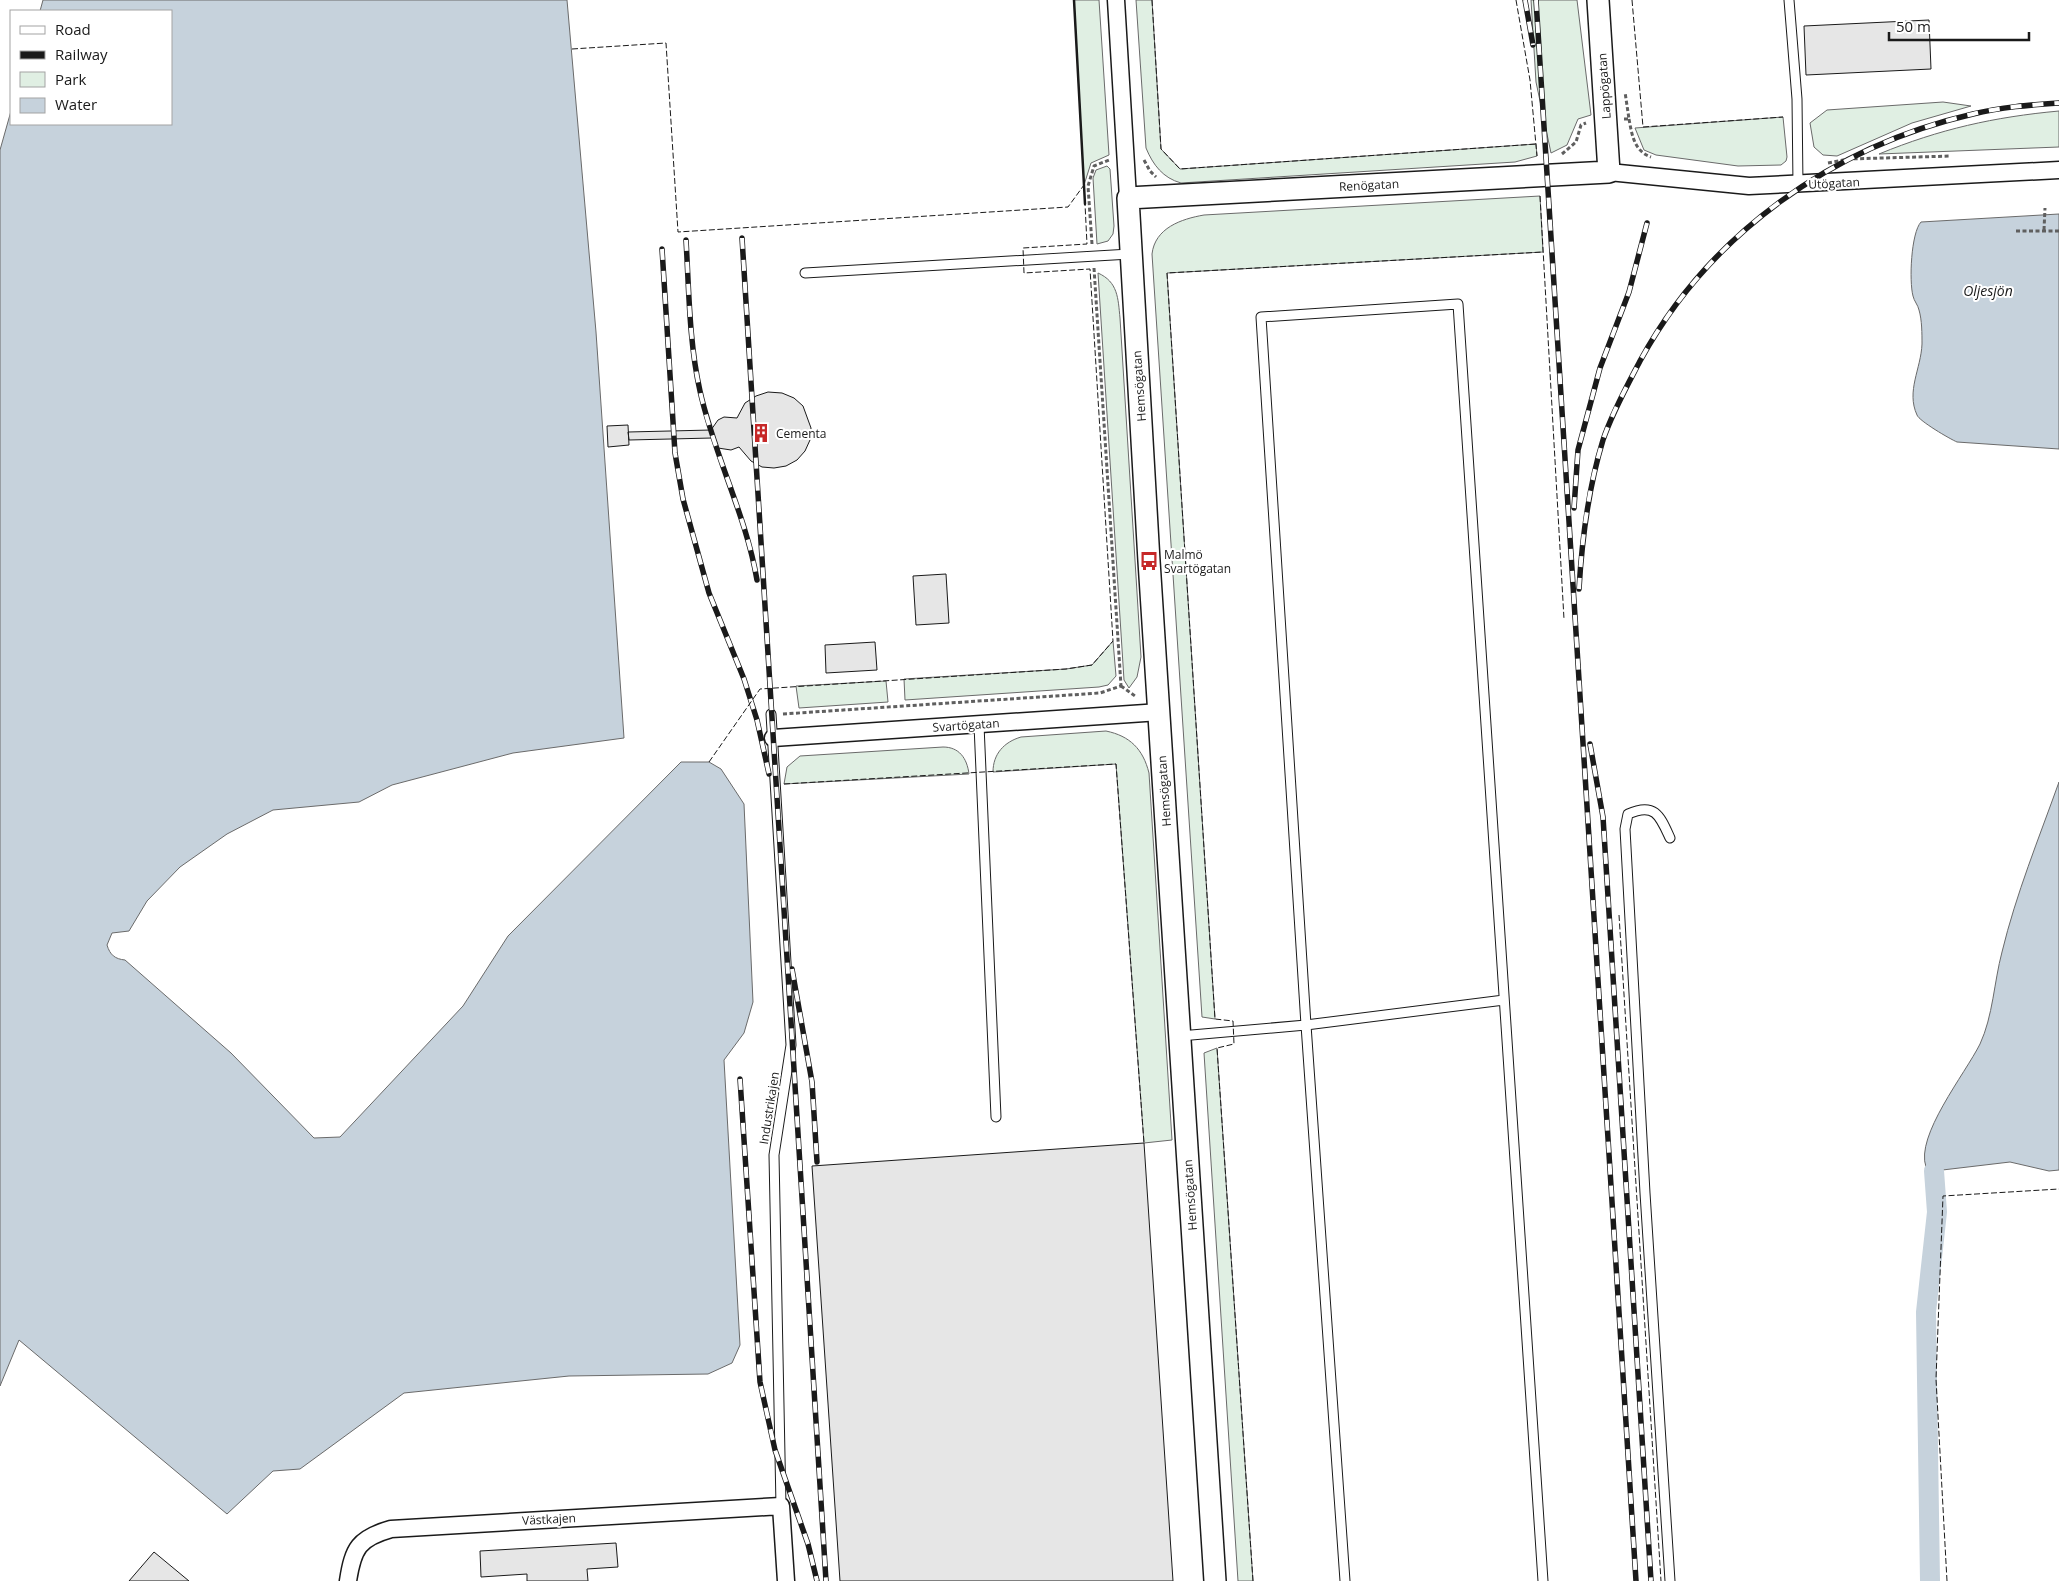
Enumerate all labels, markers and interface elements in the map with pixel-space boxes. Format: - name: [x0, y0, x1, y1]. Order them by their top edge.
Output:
- legend: [10, 10, 172, 125]
- scale bar: [1889, 10, 2029, 42]
- text: 50 m: [1896, 16, 1931, 36]
- text: Road: [55, 19, 91, 39]
- text: Railway: [55, 44, 108, 64]
- street label: Lappögatan: [1593, 52, 1615, 120]
- text: Park: [55, 69, 86, 89]
- text: Water: [55, 94, 97, 114]
- street label: Utögatan: [1808, 173, 1860, 193]
- street label: Renögatan: [1338, 175, 1400, 195]
- water label: Oljesjön: [1963, 281, 2013, 300]
- street label: Hemsögatan: [1128, 350, 1150, 422]
- building icon: Cementa: [750, 422, 772, 444]
- place label: Cementa: [776, 425, 826, 442]
- place label: Malmö Svartögatan: [1164, 546, 1231, 577]
- bus stop icon: Malmö Svartögatan: [1138, 550, 1160, 572]
- street label: Svartögatan: [932, 714, 1000, 736]
- street label: Hemsögatan: [1153, 755, 1175, 827]
- street label: Industrikajen: [755, 1070, 783, 1146]
- street label: Hemsögatan: [1179, 1159, 1201, 1231]
- street label: Västkajen: [522, 1509, 576, 1529]

